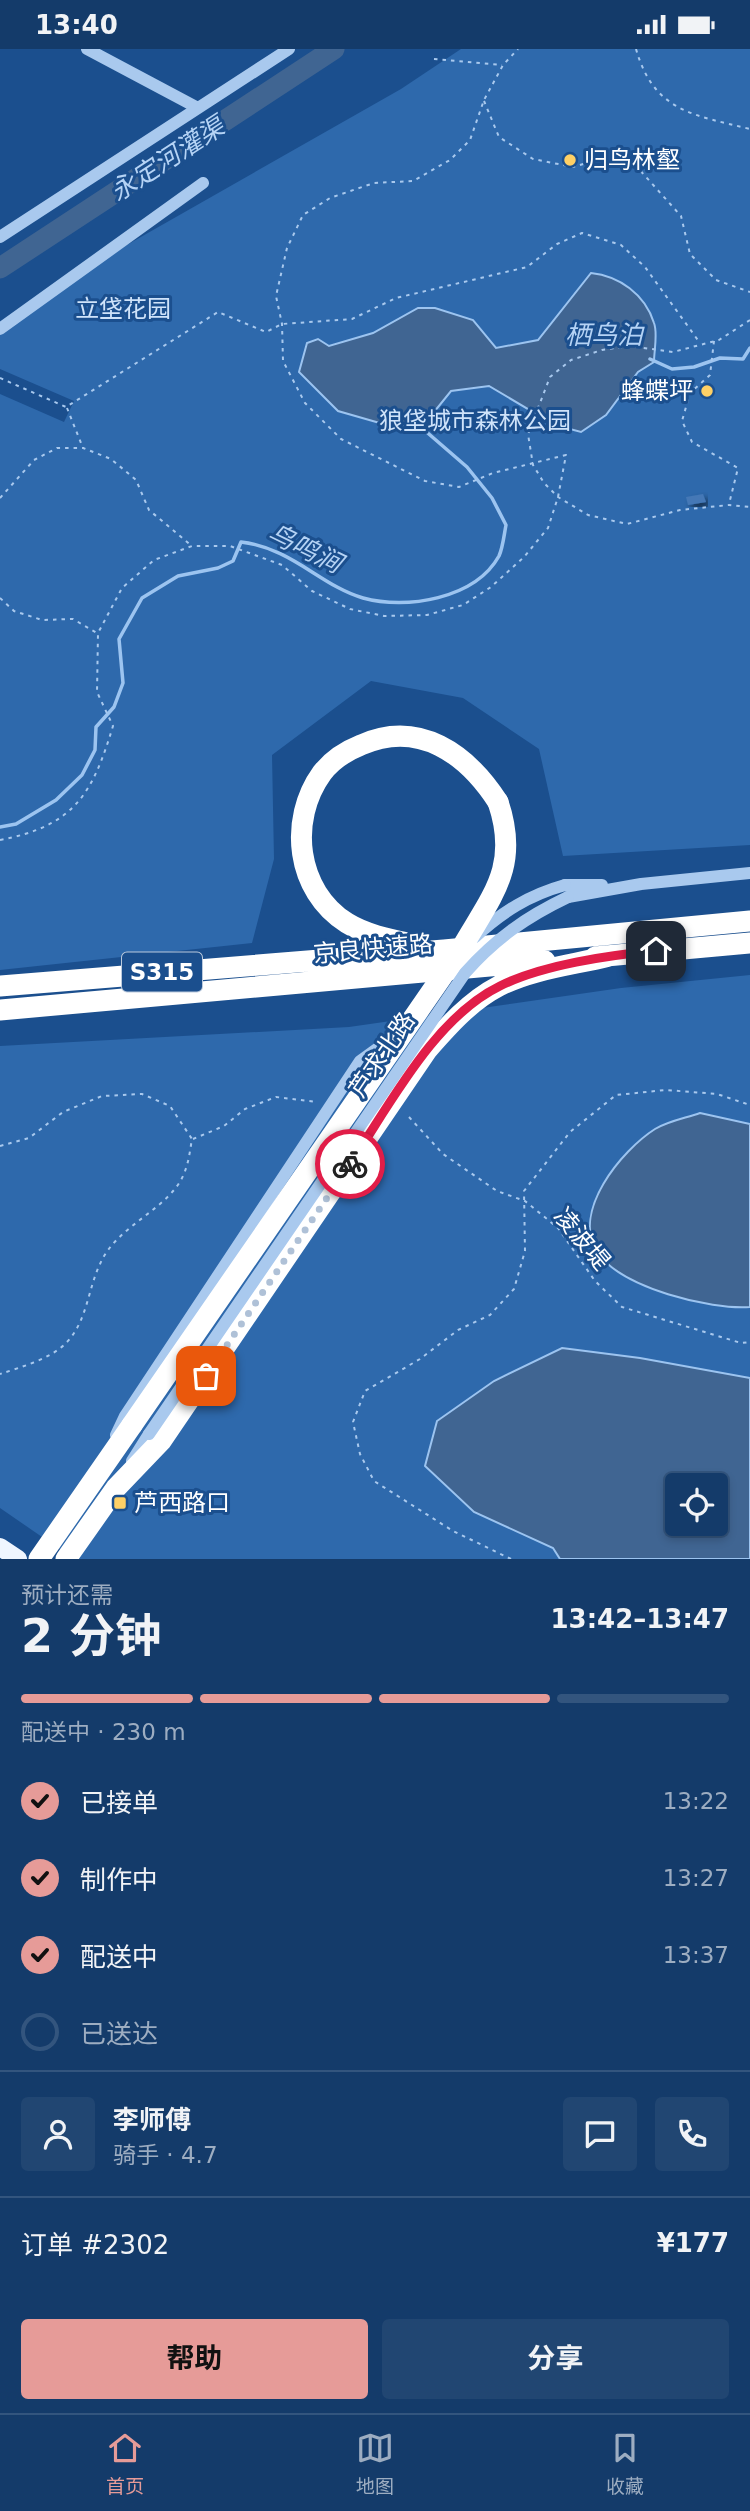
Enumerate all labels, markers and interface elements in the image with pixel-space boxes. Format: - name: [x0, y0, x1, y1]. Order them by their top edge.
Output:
- text: 13:40: [35, 10, 118, 40]
- water label: 永定河灌渠: [104, 109, 233, 207]
- place label: 归鸟林壑: [584, 146, 680, 174]
- marker: 归鸟林壑: [562, 152, 578, 168]
- park label: 立垡花园: [75, 295, 171, 323]
- water label: 栖鸟泊: [565, 320, 645, 350]
- place label: 蜂蝶坪: [621, 377, 693, 405]
- marker: 蜂蝶坪: [699, 383, 715, 399]
- park label: 狼垡城市森林公园: [379, 407, 571, 435]
- water label: 鸟鸣涧: [263, 517, 349, 580]
- pin: [626, 921, 686, 981]
- street label: 京良快速路: [312, 930, 434, 968]
- icon: home: [637, 932, 675, 970]
- road number: S315: [122, 953, 202, 991]
- street label: 芦求北路: [344, 1007, 420, 1103]
- courier: [315, 1129, 385, 1199]
- icon: bike: [331, 1145, 369, 1183]
- street label: 凌波堤: [548, 1202, 616, 1276]
- pin: [176, 1346, 236, 1406]
- icon: bag: [187, 1357, 225, 1395]
- map controls: [665, 1473, 728, 1536]
- button: locate: [665, 1473, 728, 1536]
- place label: 芦西路口: [134, 1489, 230, 1517]
- marker: 芦西路口: [112, 1495, 128, 1511]
- text: 预计还需: [21, 1582, 113, 1608]
- text: 13:42–13:47: [550, 1604, 729, 1634]
- text: 2 分钟: [21, 1609, 161, 1663]
- text: 配送中 · 230 m: [21, 1719, 186, 1745]
- icon: check: [21, 1782, 59, 1820]
- text: 已接单: [80, 1788, 158, 1818]
- text: 13:22: [663, 1788, 729, 1814]
- icon: check: [21, 1859, 59, 1897]
- text: 制作中: [80, 1865, 158, 1895]
- text: 13:27: [663, 1865, 729, 1891]
- icon: check: [21, 1936, 59, 1974]
- text: 配送中: [80, 1942, 158, 1972]
- text: 13:37: [663, 1942, 729, 1968]
- text: 已送达: [80, 2019, 158, 2049]
- button: person: [21, 2097, 95, 2171]
- button: chat: [563, 2097, 637, 2171]
- button: phone: [655, 2097, 729, 2171]
- text: 李师傅: [113, 2105, 191, 2135]
- text: 骑手 · 4.7: [113, 2142, 218, 2168]
- text: ¥177: [657, 2228, 729, 2258]
- text: 订单 #2302: [21, 2230, 169, 2260]
- button: 帮助: [21, 2319, 368, 2399]
- button: 分享: [382, 2319, 729, 2399]
- tab: 首页: [106, 2429, 144, 2498]
- tab: 地图: [356, 2429, 394, 2498]
- tab: 收藏: [606, 2429, 644, 2498]

